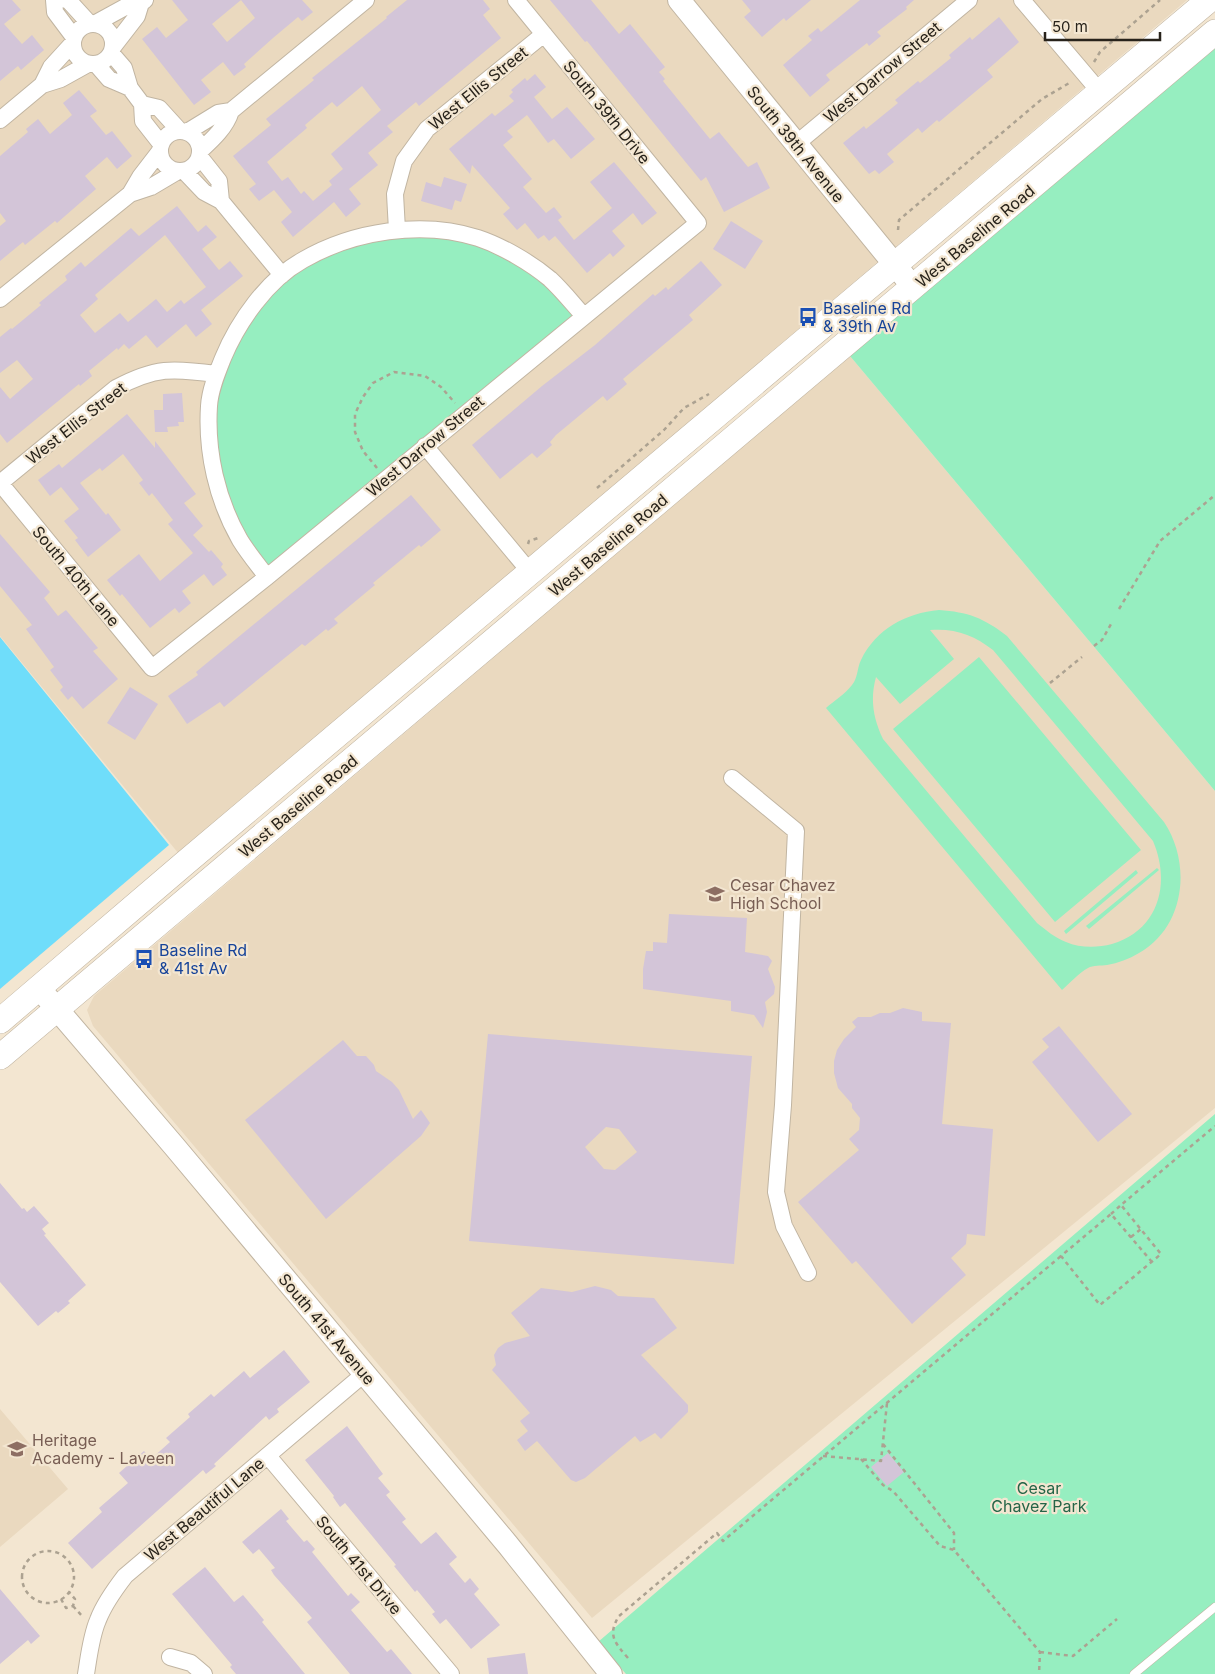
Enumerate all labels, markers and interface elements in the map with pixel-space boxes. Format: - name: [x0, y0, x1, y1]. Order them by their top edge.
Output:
- scale bar: [1045, 10, 1160, 42]
- street label: West Darrow Street: [819, 17, 945, 127]
- text: 50 m: [1052, 17, 1088, 36]
- street label: West Ellis Street: [424, 42, 532, 134]
- street label: South 39th Drive: [559, 56, 655, 168]
- street label: South 39th Avenue: [743, 82, 849, 206]
- street label: West Baseline Road: [911, 180, 1039, 292]
- place label: Baseline Rd & 39th Av: [823, 298, 911, 336]
- bus stop icon: Baseline Rd & 39th Av: [797, 306, 819, 328]
- street label: West Ellis Street: [22, 378, 130, 468]
- street label: West Darrow Street: [362, 391, 488, 501]
- street label: West Baseline Road: [544, 489, 672, 601]
- street label: South 40th Lane: [28, 522, 124, 630]
- street label: West Baseline Road: [234, 750, 362, 862]
- place label: Cesar Chavez High School: [730, 875, 835, 913]
- school or university icon: Cesar Chavez High School: [704, 883, 726, 905]
- place label: Baseline Rd & 41st Av: [159, 940, 247, 978]
- bus stop icon: Baseline Rd & 41st Av: [133, 948, 155, 970]
- street label: South 41st Avenue: [275, 1269, 379, 1389]
- place label: Heritage Academy - Laveen: [32, 1430, 174, 1468]
- school or university icon: Heritage Academy - Laveen: [6, 1438, 28, 1460]
- street label: West Beautiful Lane: [140, 1453, 268, 1565]
- park label: Cesar Chavez Park: [991, 1478, 1087, 1516]
- street label: South 41st Drive: [312, 1511, 406, 1619]

